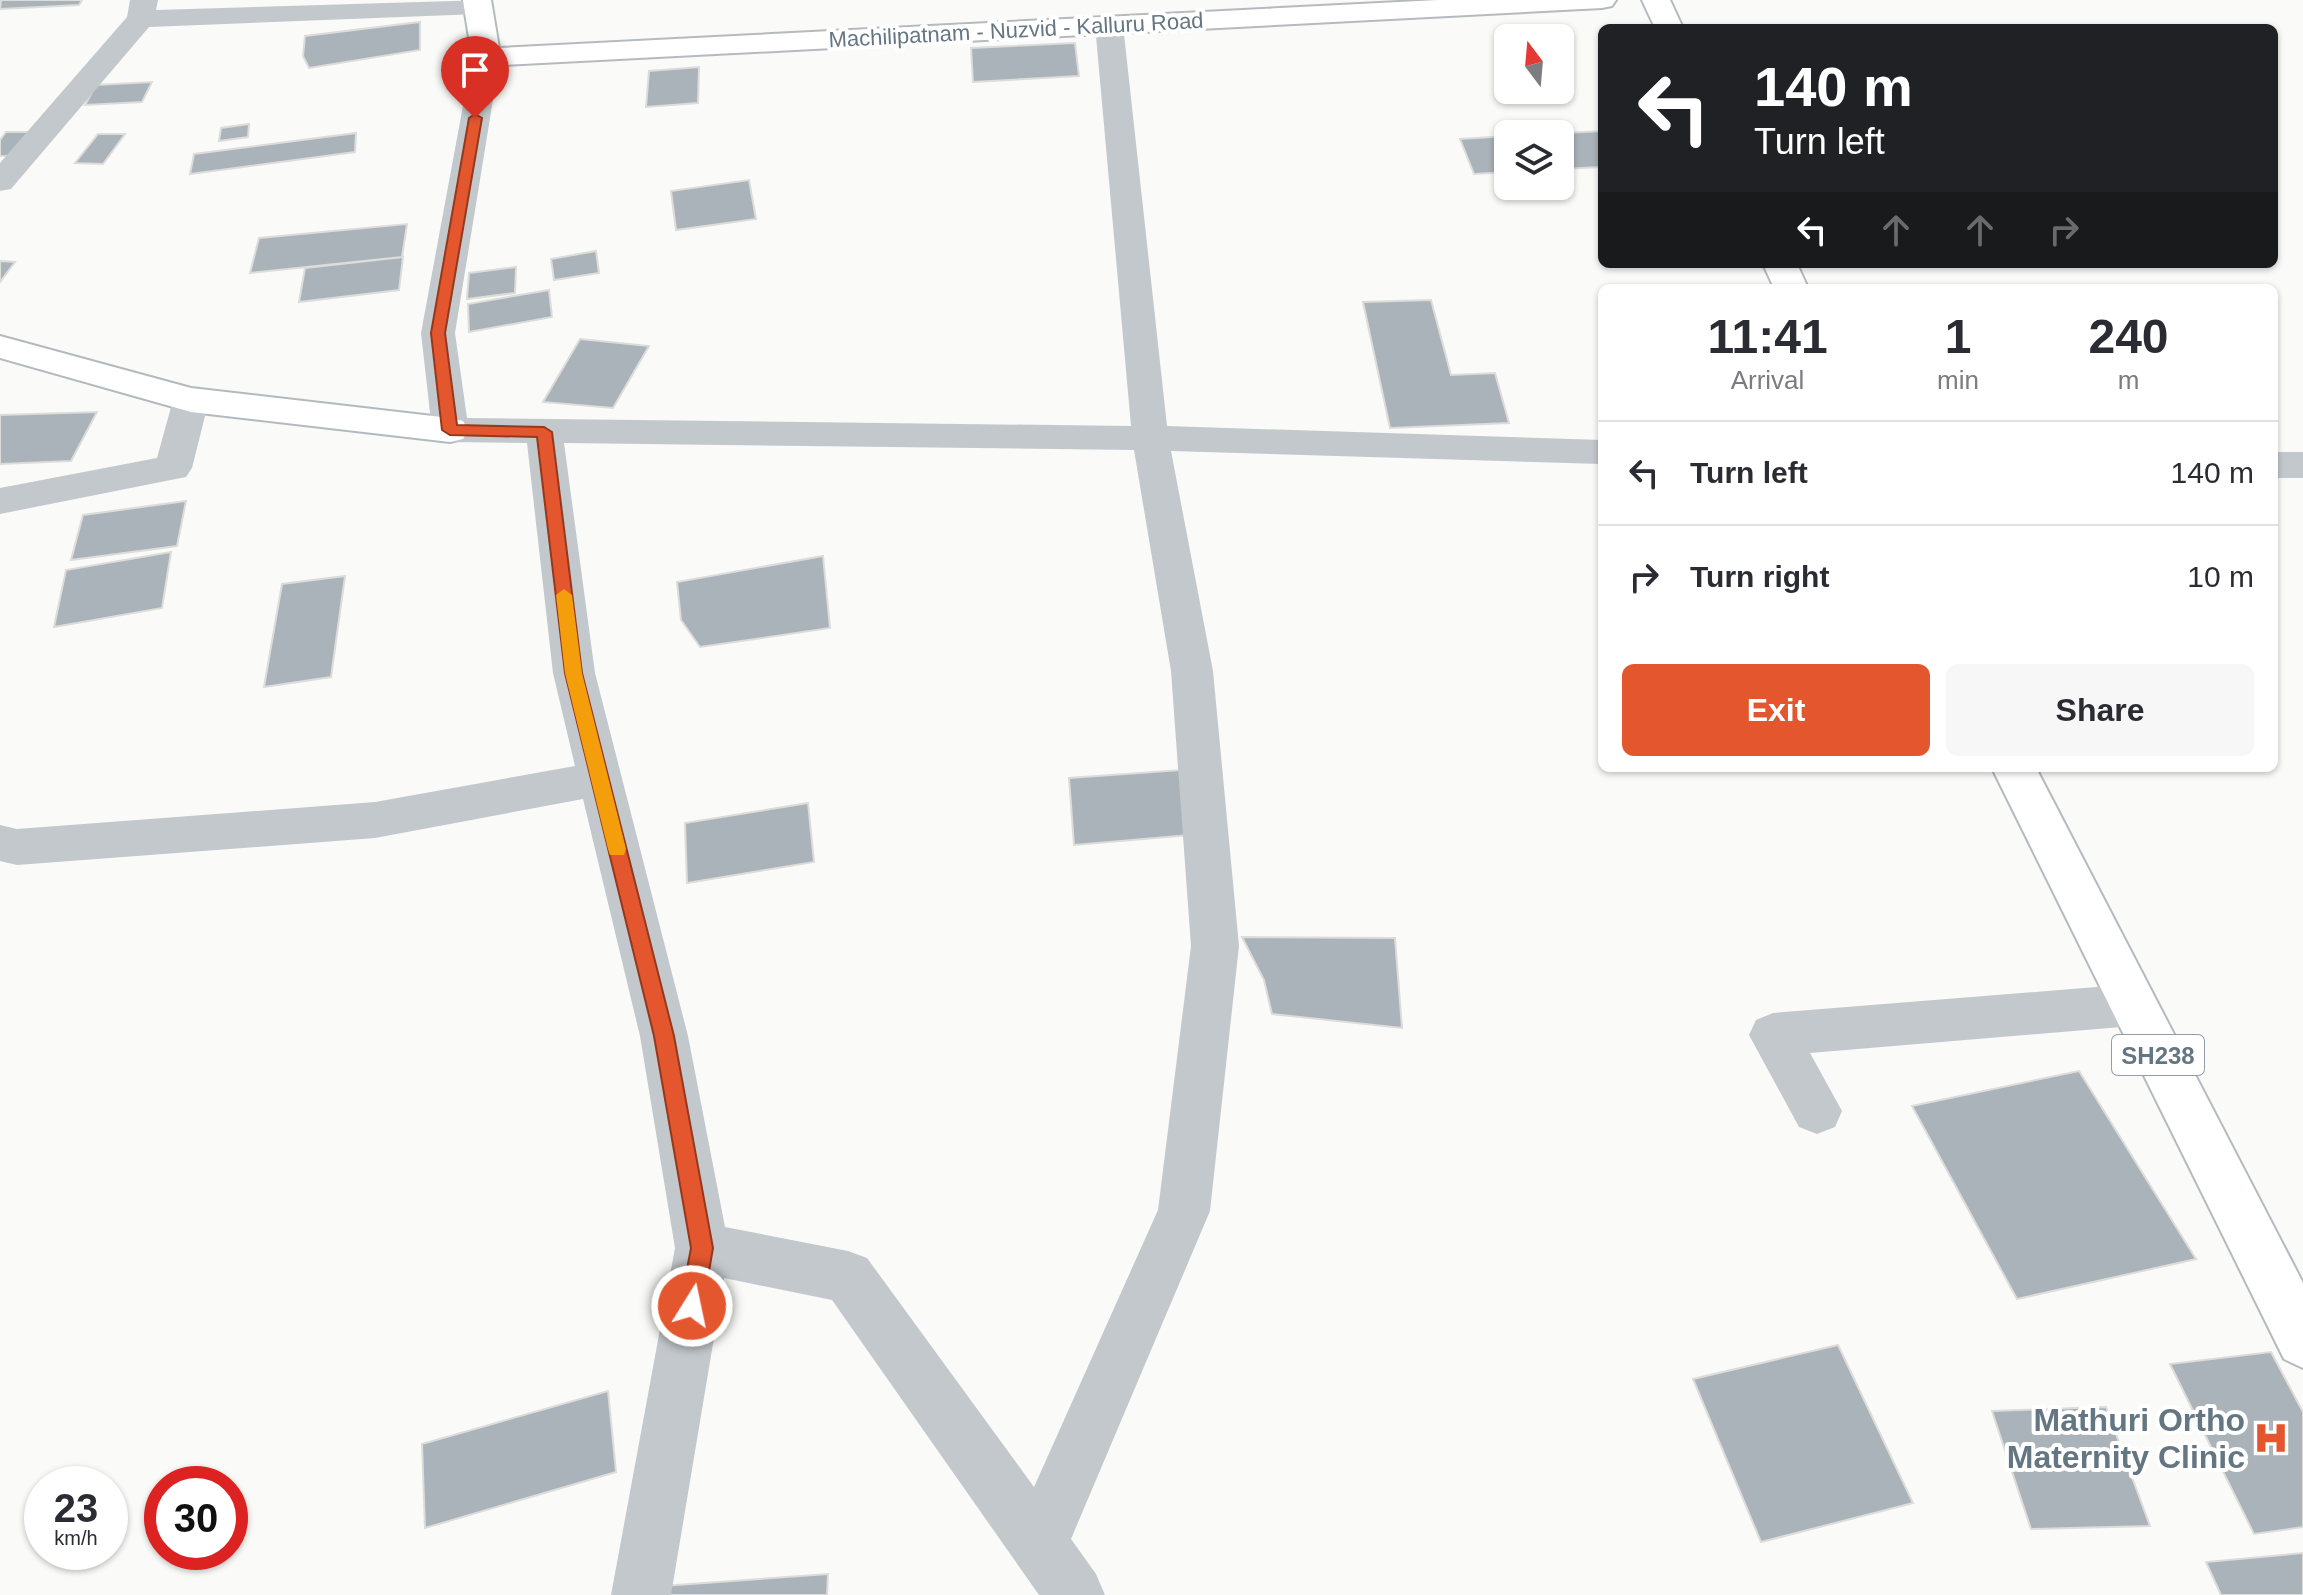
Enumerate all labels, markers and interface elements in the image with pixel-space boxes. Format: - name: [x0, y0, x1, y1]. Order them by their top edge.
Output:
- street label: Machilipatnam - Nuzvid - Kalluru Road: [828, 8, 1204, 52]
- north arrow: [1494, 24, 1574, 104]
- map controls: [1494, 24, 1574, 200]
- pin: [441, 36, 509, 118]
- icon: arrive: [453, 48, 497, 92]
- text: 140 m: [1754, 55, 1913, 118]
- icon: left: [1622, 56, 1726, 160]
- button: layers: [1494, 120, 1574, 200]
- text: Turn left: [1754, 121, 1885, 162]
- icon: left: [1790, 208, 1834, 252]
- icon: ahead: [1874, 208, 1918, 252]
- icon: ahead: [1958, 208, 2002, 252]
- icon: right: [2042, 208, 2086, 252]
- text: 11:41: [1707, 310, 1828, 363]
- text: 1: [1945, 310, 1971, 363]
- text: 240: [2088, 310, 2169, 363]
- text: Arrival: [1731, 365, 1804, 395]
- text: min: [1937, 365, 1979, 395]
- text: m: [2118, 365, 2139, 395]
- icon: left: [1622, 451, 1666, 495]
- text: Turn left: [1690, 456, 1808, 489]
- text: 140 m: [2171, 456, 2254, 489]
- icon: right: [1622, 555, 1666, 599]
- text: Turn right: [1690, 560, 1829, 593]
- text: 10 m: [2187, 560, 2254, 593]
- button: Exit: [1622, 664, 1930, 756]
- button: Share: [1946, 664, 2254, 756]
- road number: SH238: [2112, 1035, 2204, 1075]
- position arrow: [650, 1264, 734, 1348]
- place label: Mathuri Ortho Maternity Clinic: [2007, 1402, 2245, 1475]
- hospital icon: Mathuri Ortho Maternity Clinic: [2252, 1419, 2290, 1457]
- speed limit sign: 30: [144, 1466, 248, 1570]
- text: 23: [54, 1486, 98, 1530]
- text: km/h: [54, 1527, 98, 1549]

